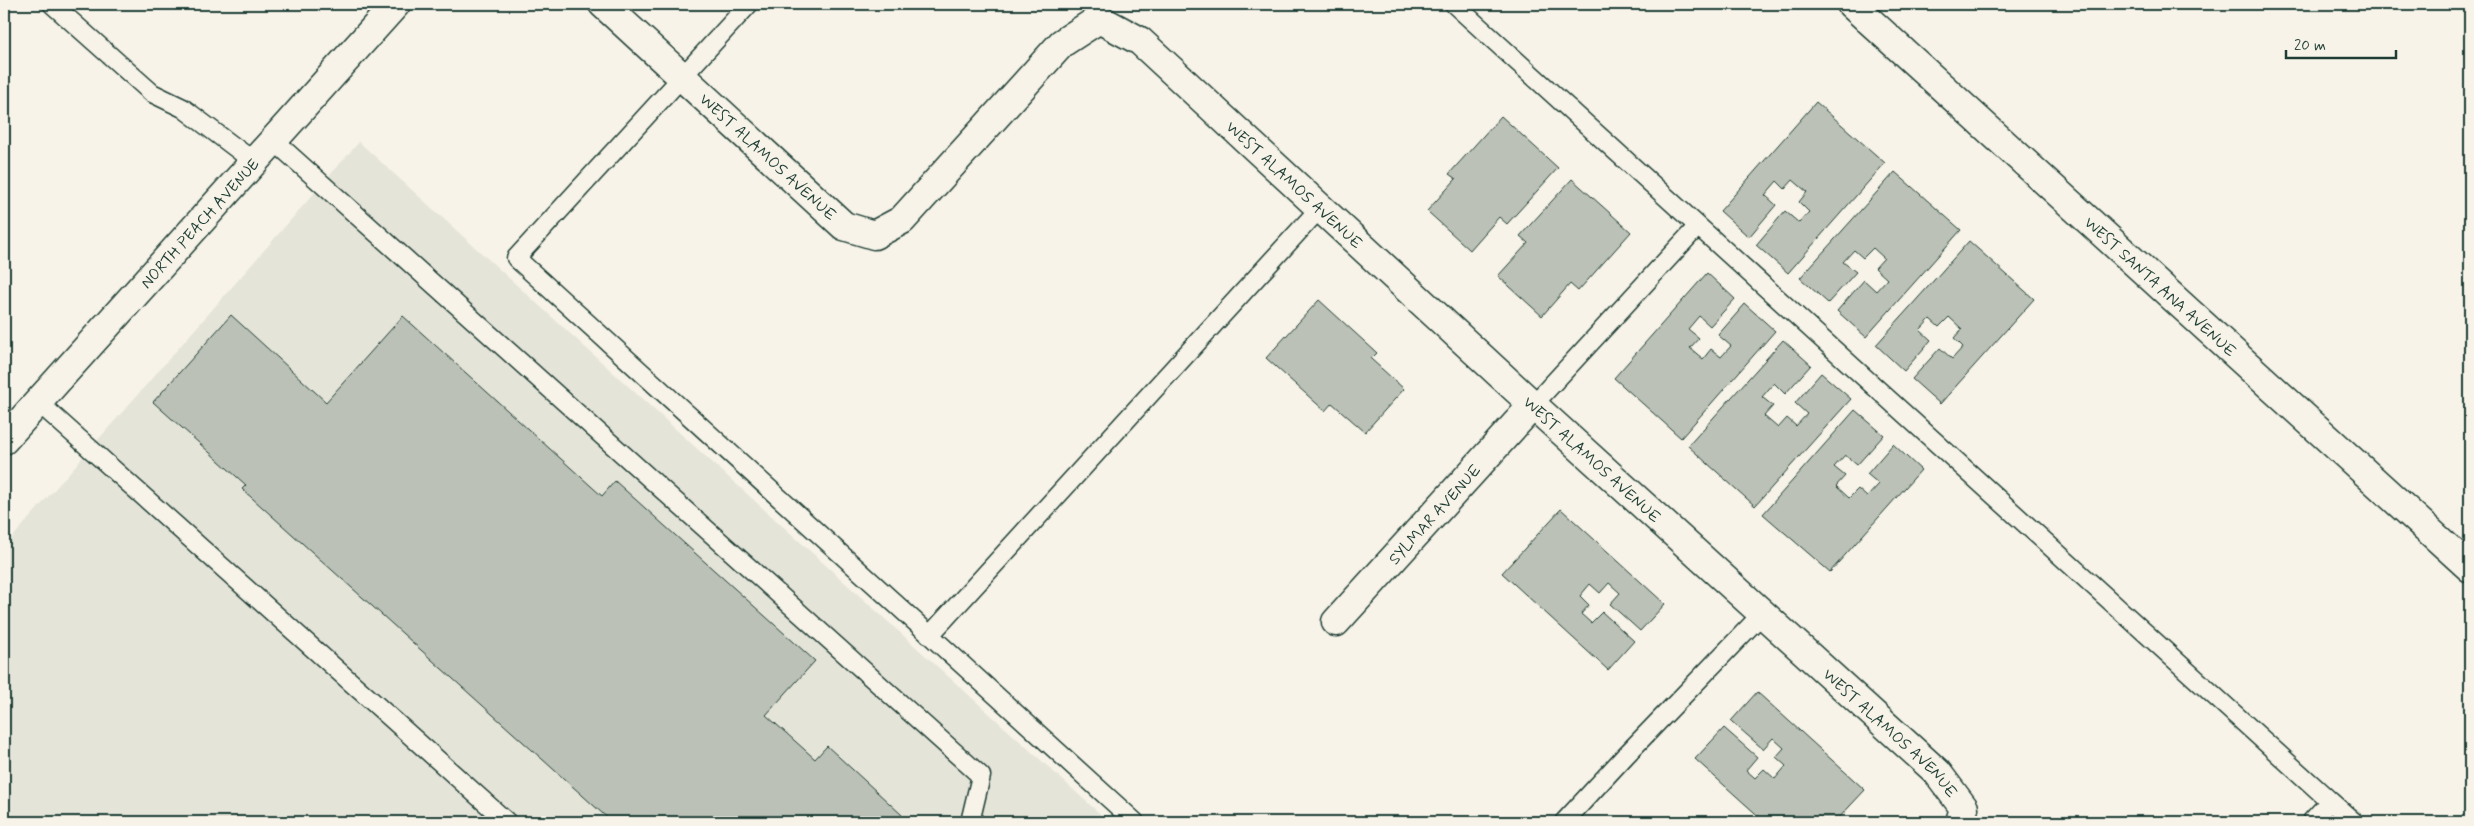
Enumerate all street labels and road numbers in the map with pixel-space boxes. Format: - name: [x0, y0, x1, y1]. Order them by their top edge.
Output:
- street label: WEST ALAMOS AVENUE: [695, 89, 840, 226]
- street label: WEST ALAMOS AVENUE: [1221, 117, 1367, 254]
- street label: NORTH PEACH AVENUE: [136, 154, 264, 293]
- street label: WEST SANTA ANA AVENUE: [2079, 213, 2240, 362]
- street label: WEST ALAMOS AVENUE: [1518, 392, 1665, 528]
- street label: SYLMAR AVENUE: [1384, 460, 1486, 569]
- street label: WEST ALAMOS AVENUE: [1818, 664, 1962, 802]

